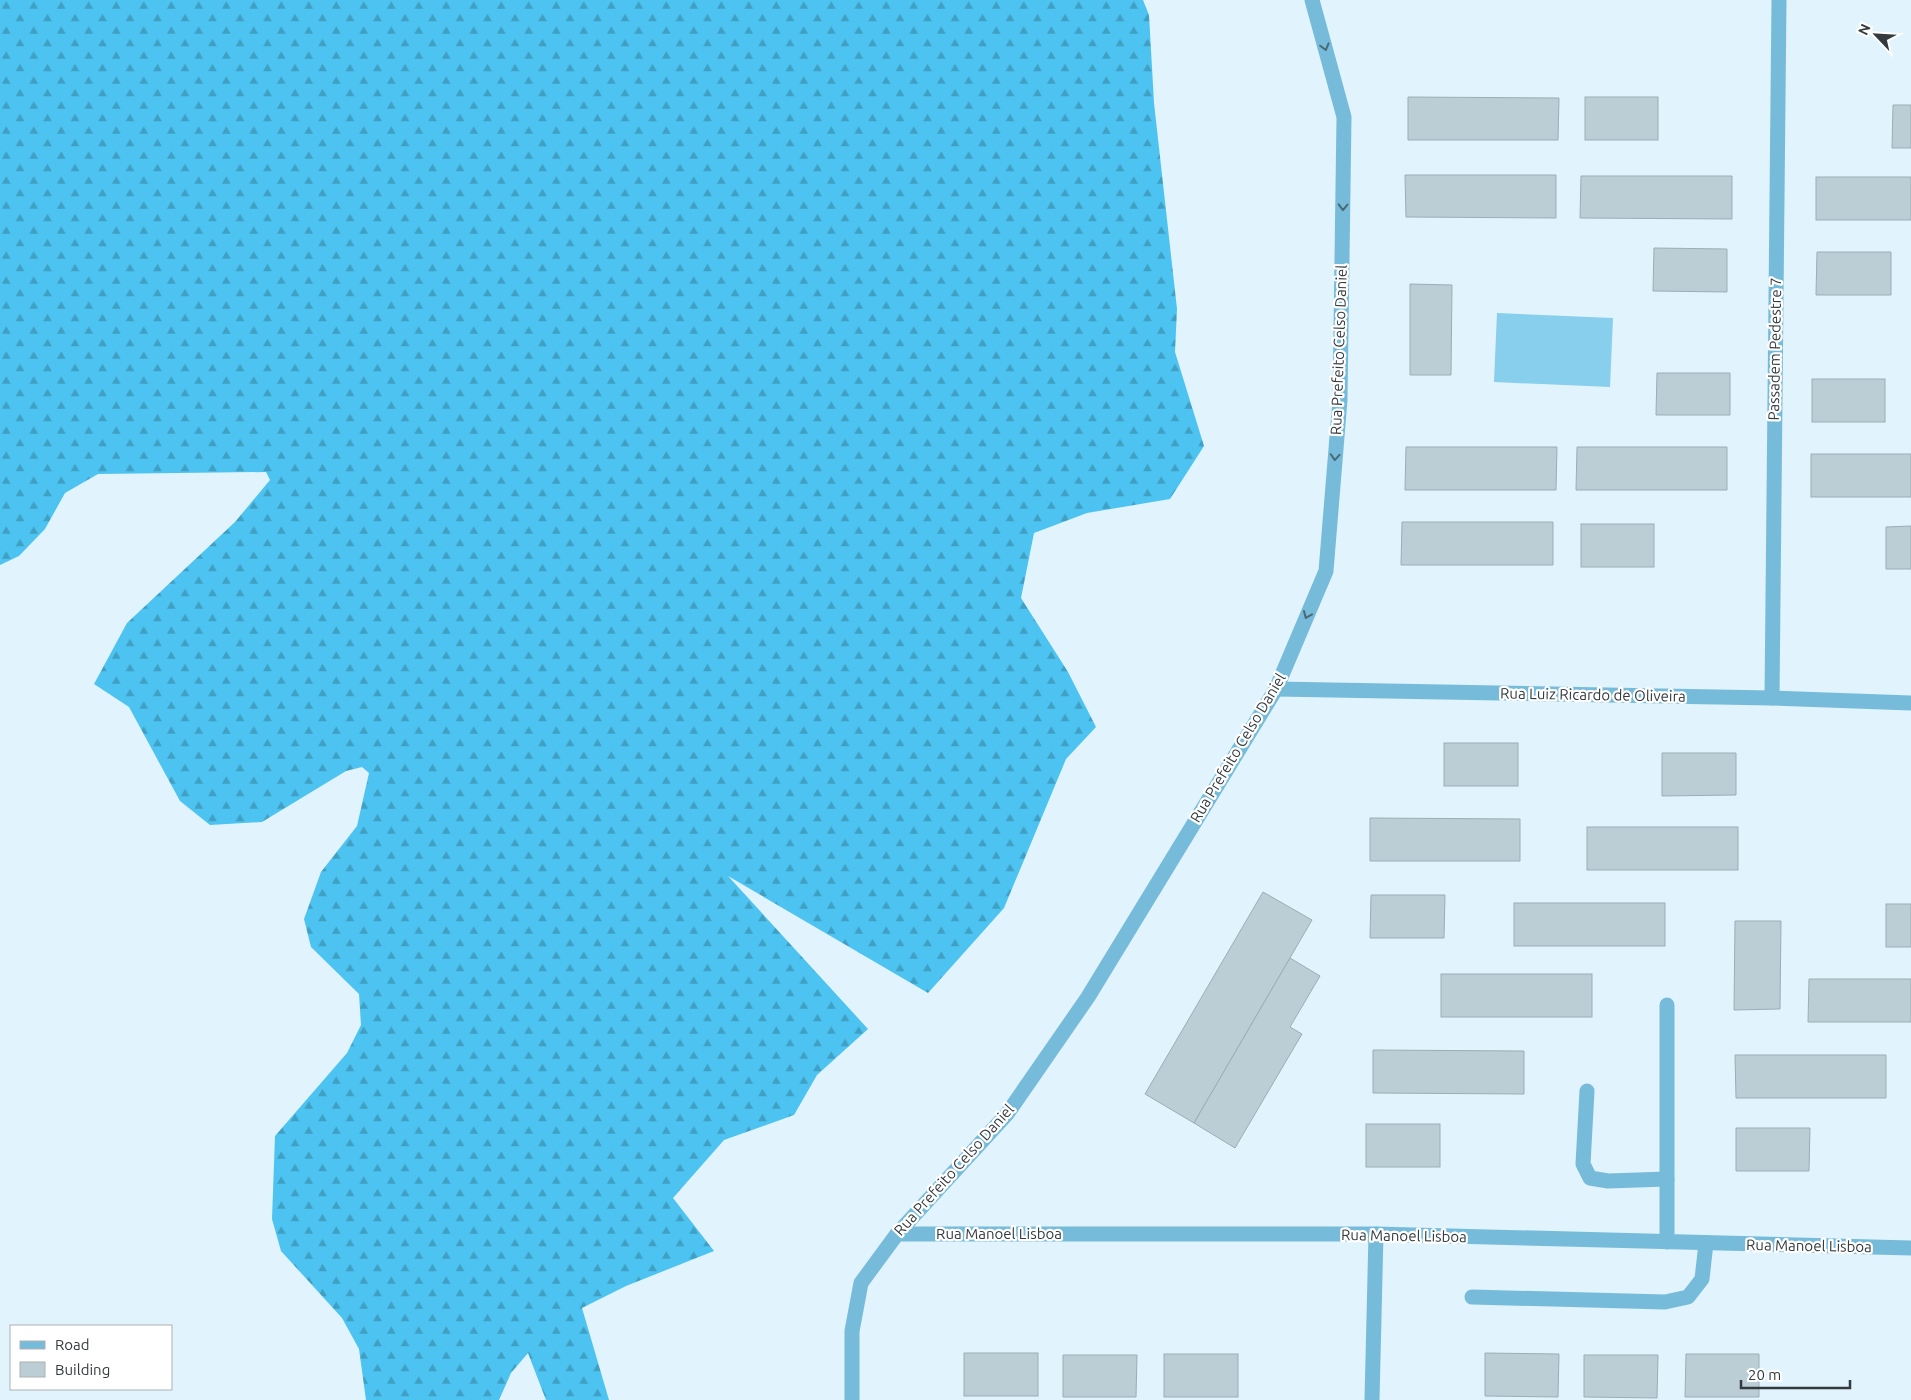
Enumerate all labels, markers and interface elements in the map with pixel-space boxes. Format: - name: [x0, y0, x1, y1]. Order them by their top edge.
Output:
- north arrow: [1851, 10, 1901, 60]
- text: N: [1855, 21, 1874, 38]
- one-way arrow: [1319, 43, 1330, 51]
- one-way arrow: [1338, 204, 1348, 211]
- street label: Rua Prefeito Celso Daniel: [1327, 264, 1350, 435]
- street label: Passadem Pedestre 7: [1765, 277, 1784, 421]
- one-way arrow: [1330, 453, 1341, 461]
- one-way arrow: [1303, 610, 1314, 619]
- street label: Rua Prefeito Celso Daniel: [1186, 670, 1289, 825]
- street label: Rua Luiz Ricardo de Oliveira: [1500, 684, 1686, 705]
- street label: Rua Prefeito Celso Daniel: [890, 1101, 1017, 1239]
- street label: Rua Manoel Lisboa: [936, 1225, 1062, 1242]
- street label: Rua Manoel Lisboa: [1341, 1226, 1467, 1245]
- street label: Rua Manoel Lisboa: [1746, 1236, 1872, 1255]
- legend: [10, 1325, 172, 1390]
- text: Road: [55, 1336, 90, 1353]
- scale bar: [1741, 1358, 1850, 1390]
- text: Building: [55, 1361, 110, 1378]
- text: 20 m: [1748, 1366, 1781, 1383]

